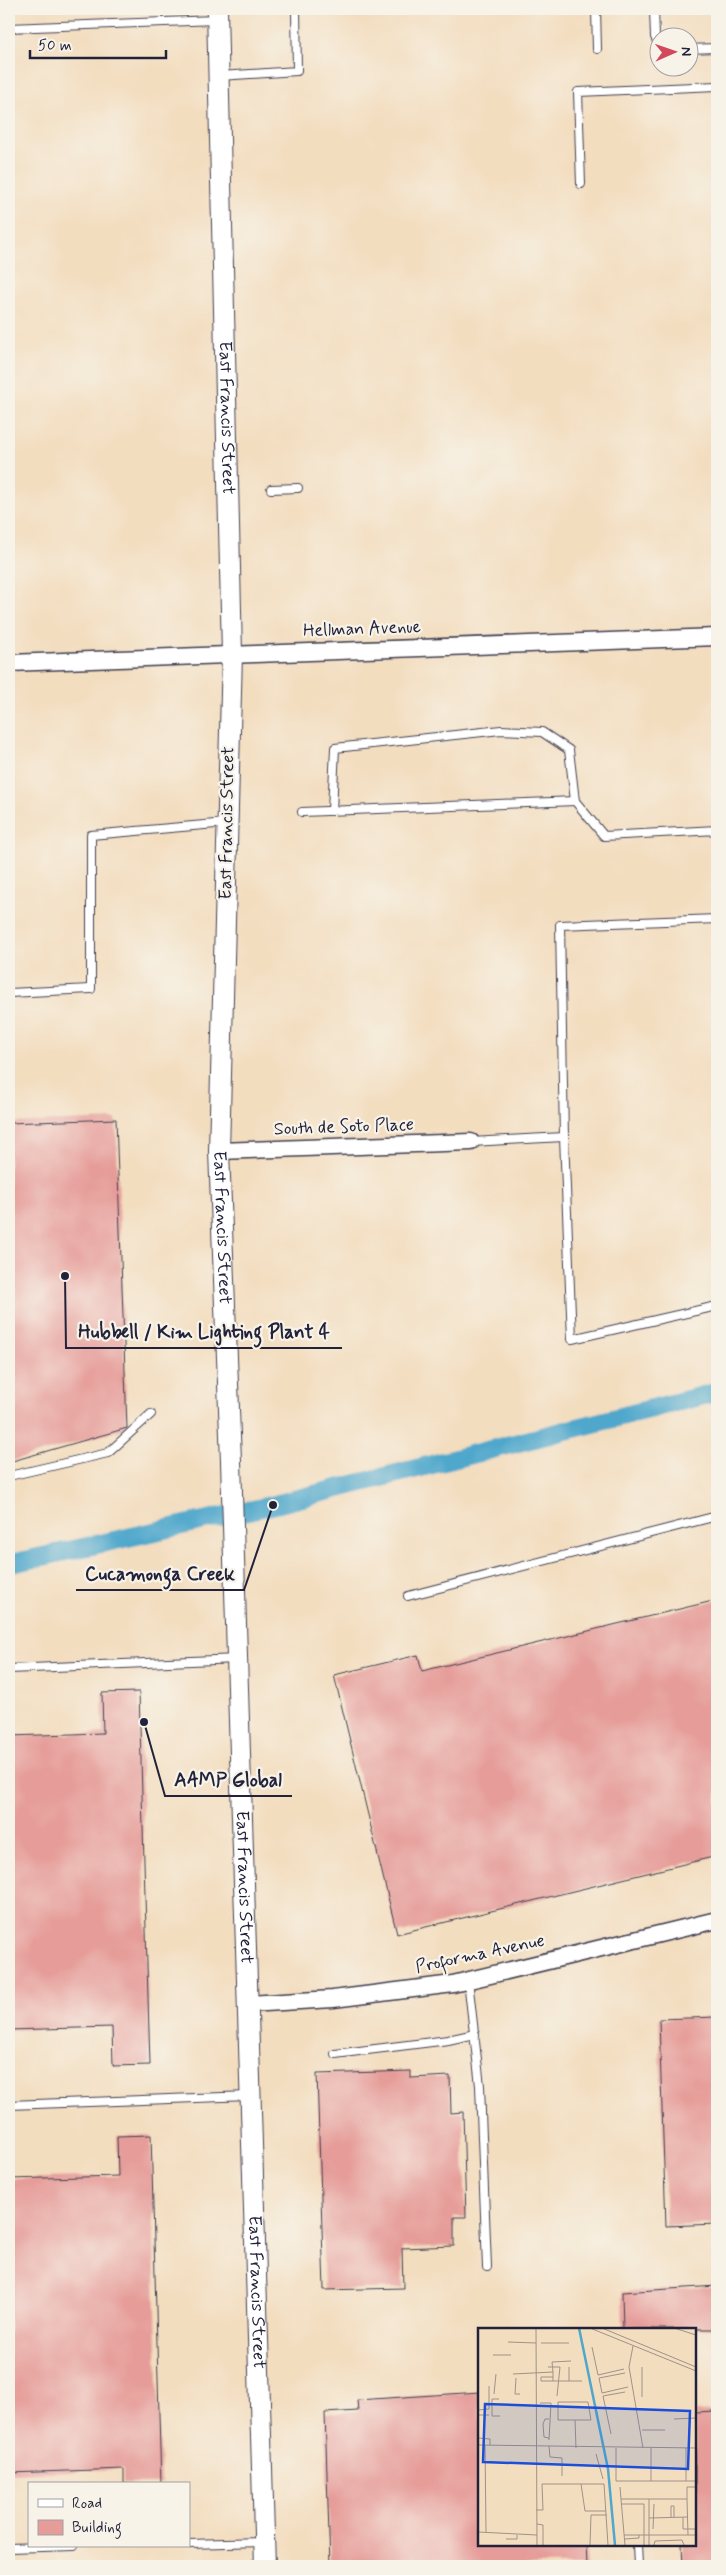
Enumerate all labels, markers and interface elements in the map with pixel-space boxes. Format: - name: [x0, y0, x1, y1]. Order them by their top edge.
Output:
- scale bar: [30, 28, 166, 60]
- north arrow: [648, 28, 698, 78]
- text: 50 m: [38, 36, 72, 56]
- text: N: [677, 47, 695, 57]
- street label: East Francis Street: [213, 341, 240, 495]
- street label: Hellman Avenue: [303, 615, 421, 643]
- street label: East Francis Street: [214, 746, 240, 900]
- street label: South de Soto Place: [274, 1113, 414, 1141]
- street label: East Francis Street: [207, 1150, 237, 1305]
- callout: Hubbell / Kim Lighting Plant 4: [66, 1314, 342, 1348]
- text: Hubbell / Kim Lighting Plant 4: [78, 1320, 330, 1348]
- callout: Cucamonga Creek: [76, 1556, 244, 1590]
- text: Cucamonga Creek: [85, 1562, 235, 1590]
- callout: AAMP Global: [165, 1762, 292, 1796]
- text: AAMP Global: [174, 1768, 282, 1793]
- street label: East Francis Street: [230, 1810, 258, 1964]
- street label: Proforma Avenue: [413, 1929, 547, 1981]
- street label: East Francis Street: [242, 2215, 271, 2369]
- inset map: [478, 2328, 696, 2545]
- legend: [28, 2482, 190, 2548]
- text: Road: [72, 2494, 102, 2514]
- text: Building: [72, 2518, 122, 2539]

